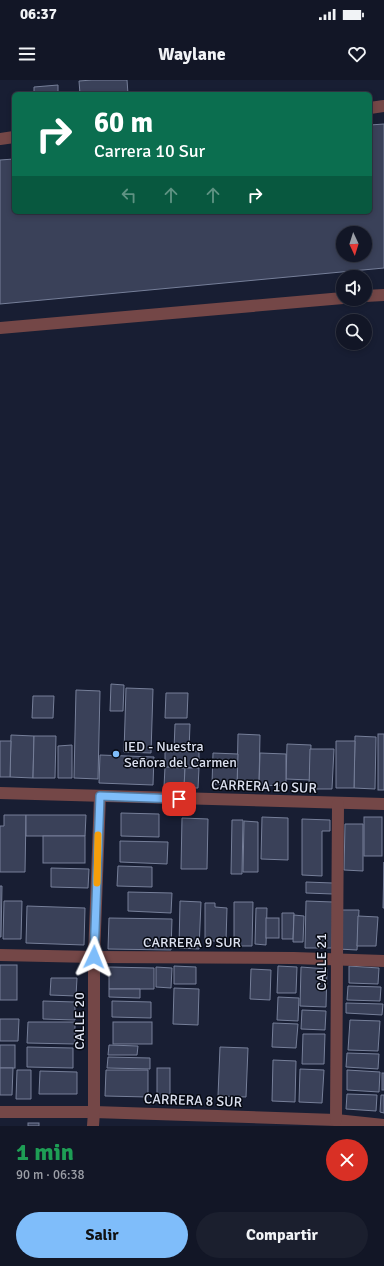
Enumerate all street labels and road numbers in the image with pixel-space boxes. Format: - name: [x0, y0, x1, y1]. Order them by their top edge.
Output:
- street label: CARRERA 10 SUR: [211, 776, 317, 797]
- street label: CALLE 21: [313, 933, 330, 991]
- street label: CARRERA 9 SUR: [143, 934, 241, 951]
- street label: CALLE 20: [71, 992, 88, 1050]
- street label: CARRERA 8 SUR: [144, 1090, 242, 1111]

